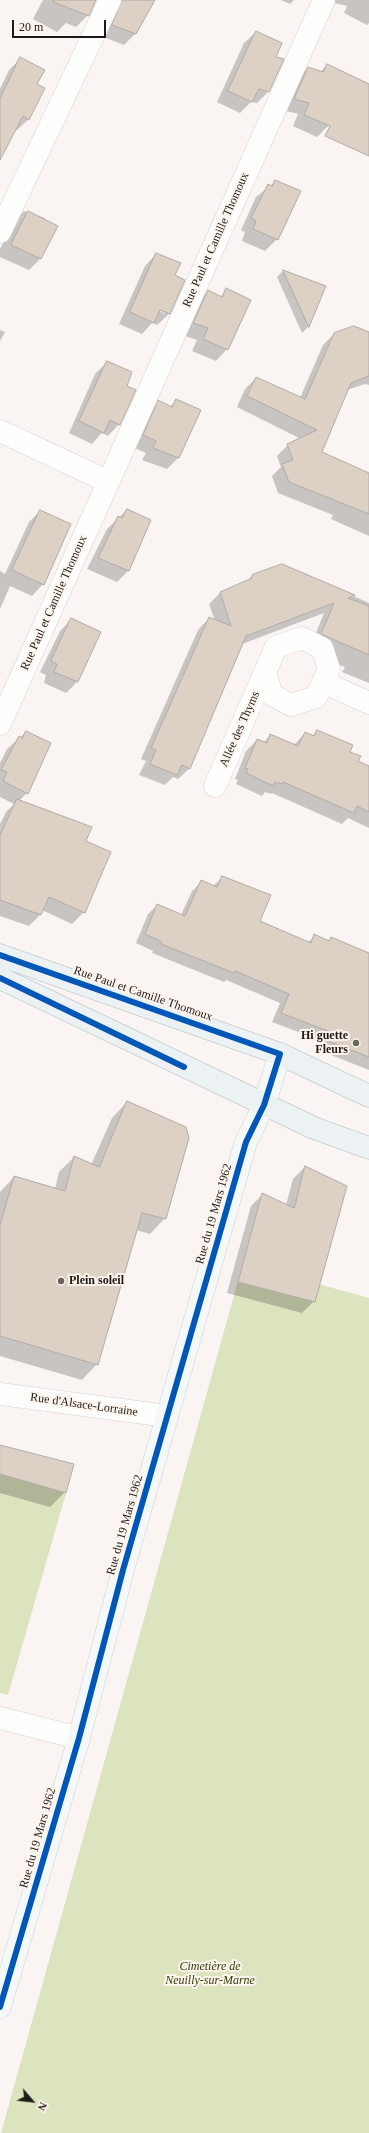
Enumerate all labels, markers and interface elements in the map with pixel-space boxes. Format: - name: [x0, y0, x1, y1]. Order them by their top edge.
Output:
- scale bar: [14, 12, 108, 38]
- text: 20 m: [19, 20, 43, 34]
- street label: Rue Paul et Camille Thomoux: [180, 170, 252, 310]
- street label: Rue Paul et Camille Thomoux: [18, 533, 90, 673]
- street label: Allée des Thyms: [217, 689, 263, 769]
- street label: Rue Paul et Camille Thomoux: [72, 963, 214, 1025]
- place label: Hi guette Fleurs: [301, 1029, 348, 1057]
- marker: Hi guette Fleurs: [351, 1038, 361, 1048]
- street label: Rue du 19 Mars 1962: [193, 1162, 235, 1266]
- place label: Plein soleil: [69, 1274, 124, 1288]
- marker: Plein soleil: [56, 1276, 66, 1286]
- street label: Rue d'Alsace-Lorraine: [29, 1390, 139, 1420]
- street label: Rue du 19 Mars 1962: [104, 1473, 146, 1577]
- street label: Rue du 19 Mars 1962: [17, 1786, 59, 1890]
- park label: Cimetière de Neuilly-sur-Marne: [165, 1960, 255, 1988]
- north arrow: [12, 2081, 52, 2121]
- text: N: [35, 2100, 50, 2113]

